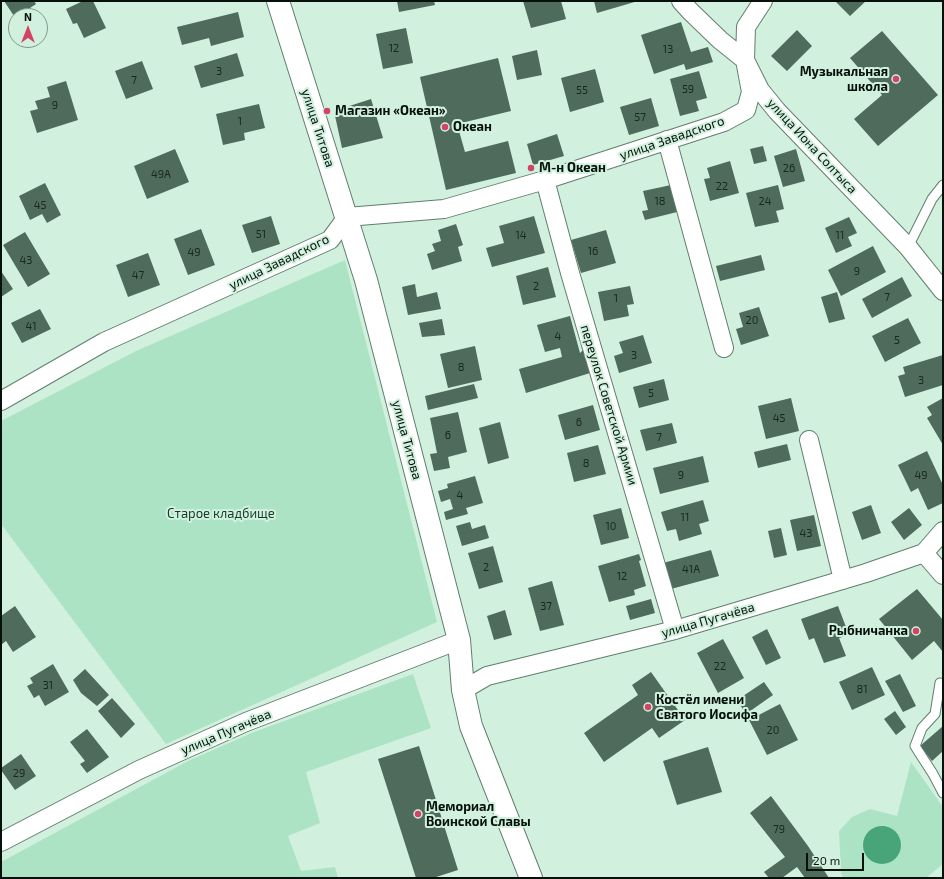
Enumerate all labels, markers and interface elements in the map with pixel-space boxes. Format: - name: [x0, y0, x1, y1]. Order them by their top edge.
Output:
- north arrow: [8, 8, 48, 48]
- text: N: [24, 10, 32, 23]
- house number: 12: [389, 41, 399, 55]
- house number: 13: [663, 42, 673, 56]
- house number: 3: [216, 64, 222, 78]
- place label: Музыкальная школа: [800, 64, 888, 95]
- house number: 7: [131, 73, 137, 87]
- marker: Музыкальная школа: [891, 74, 901, 84]
- house number: 59: [682, 82, 694, 96]
- house number: 55: [576, 83, 588, 97]
- street label: улица Титова: [298, 87, 338, 169]
- street label: улица Иона Солтыса: [764, 95, 860, 197]
- house number: 9: [52, 98, 58, 112]
- place label: Магазин «Океан»: [335, 103, 446, 119]
- marker: Магазин «Океан»: [322, 106, 332, 116]
- house number: 57: [634, 110, 646, 124]
- street label: улица Завадского: [618, 113, 726, 163]
- house number: 1: [238, 114, 242, 128]
- place label: Океан: [453, 119, 492, 135]
- marker: Океан: [440, 122, 450, 132]
- place label: М-н Океан: [539, 160, 606, 176]
- house number: 26: [783, 161, 795, 175]
- marker: М-н Океан: [526, 163, 536, 173]
- house number: 49А: [151, 167, 171, 181]
- house number: 22: [716, 179, 728, 193]
- house number: 18: [654, 194, 666, 208]
- house number: 24: [759, 194, 771, 208]
- house number: 45: [34, 198, 46, 212]
- house number: 51: [256, 227, 266, 241]
- house number: 14: [515, 228, 527, 242]
- house number: 11: [836, 228, 844, 242]
- street label: улица Завадского: [226, 231, 332, 293]
- house number: 16: [588, 244, 598, 258]
- house number: 49: [187, 245, 201, 259]
- house number: 43: [20, 253, 32, 267]
- house number: 9: [854, 264, 860, 278]
- house number: 47: [132, 268, 144, 282]
- house number: 2: [533, 279, 539, 293]
- house number: 7: [884, 290, 890, 304]
- house number: 1: [614, 291, 618, 305]
- house number: 20: [746, 313, 758, 327]
- house number: 41: [25, 319, 37, 333]
- street label: переулок Советской Армии: [577, 323, 641, 487]
- house number: 4: [555, 329, 561, 343]
- house number: 5: [894, 333, 900, 347]
- house number: 3: [631, 348, 637, 362]
- house number: 8: [458, 360, 464, 374]
- house number: 3: [918, 373, 924, 387]
- house number: 5: [648, 386, 654, 400]
- street label: улица Титова: [389, 399, 425, 481]
- house number: 45: [773, 411, 785, 425]
- house number: 6: [576, 415, 582, 429]
- house number: 6: [445, 428, 451, 442]
- house number: 7: [656, 430, 662, 444]
- house number: 8: [583, 456, 589, 470]
- house number: 9: [678, 468, 684, 482]
- house number: 49: [914, 468, 928, 482]
- house number: 4: [457, 488, 463, 502]
- park label: Старое кладбище: [167, 506, 275, 522]
- house number: 11: [681, 510, 689, 524]
- house number: 10: [605, 519, 617, 533]
- house number: 43: [800, 526, 812, 540]
- house number: 2: [483, 560, 489, 574]
- house number: 41А: [682, 562, 700, 576]
- house number: 12: [617, 569, 627, 583]
- house number: 37: [540, 599, 552, 613]
- street label: улица Пугачёва: [660, 599, 756, 641]
- place label: Рыбничанка: [829, 623, 908, 639]
- marker: Рыбничанка: [911, 626, 921, 636]
- house number: 22: [714, 659, 726, 673]
- house number: 31: [43, 678, 53, 692]
- house number: 81: [856, 682, 868, 696]
- place label: Костёл имени Святого Иосифа: [656, 692, 758, 723]
- marker: Костёл имени Святого Иосифа: [643, 702, 653, 712]
- street label: улица Пугачёва: [179, 706, 273, 758]
- house number: 20: [767, 723, 779, 737]
- house number: 29: [13, 766, 25, 780]
- place label: Мемориал Воинской Славы: [426, 799, 531, 830]
- marker: Мемориал Воинской Славы: [413, 809, 423, 819]
- house number: 79: [773, 822, 785, 836]
- scale bar: [808, 845, 866, 871]
- text: 20 m: [813, 853, 840, 867]

